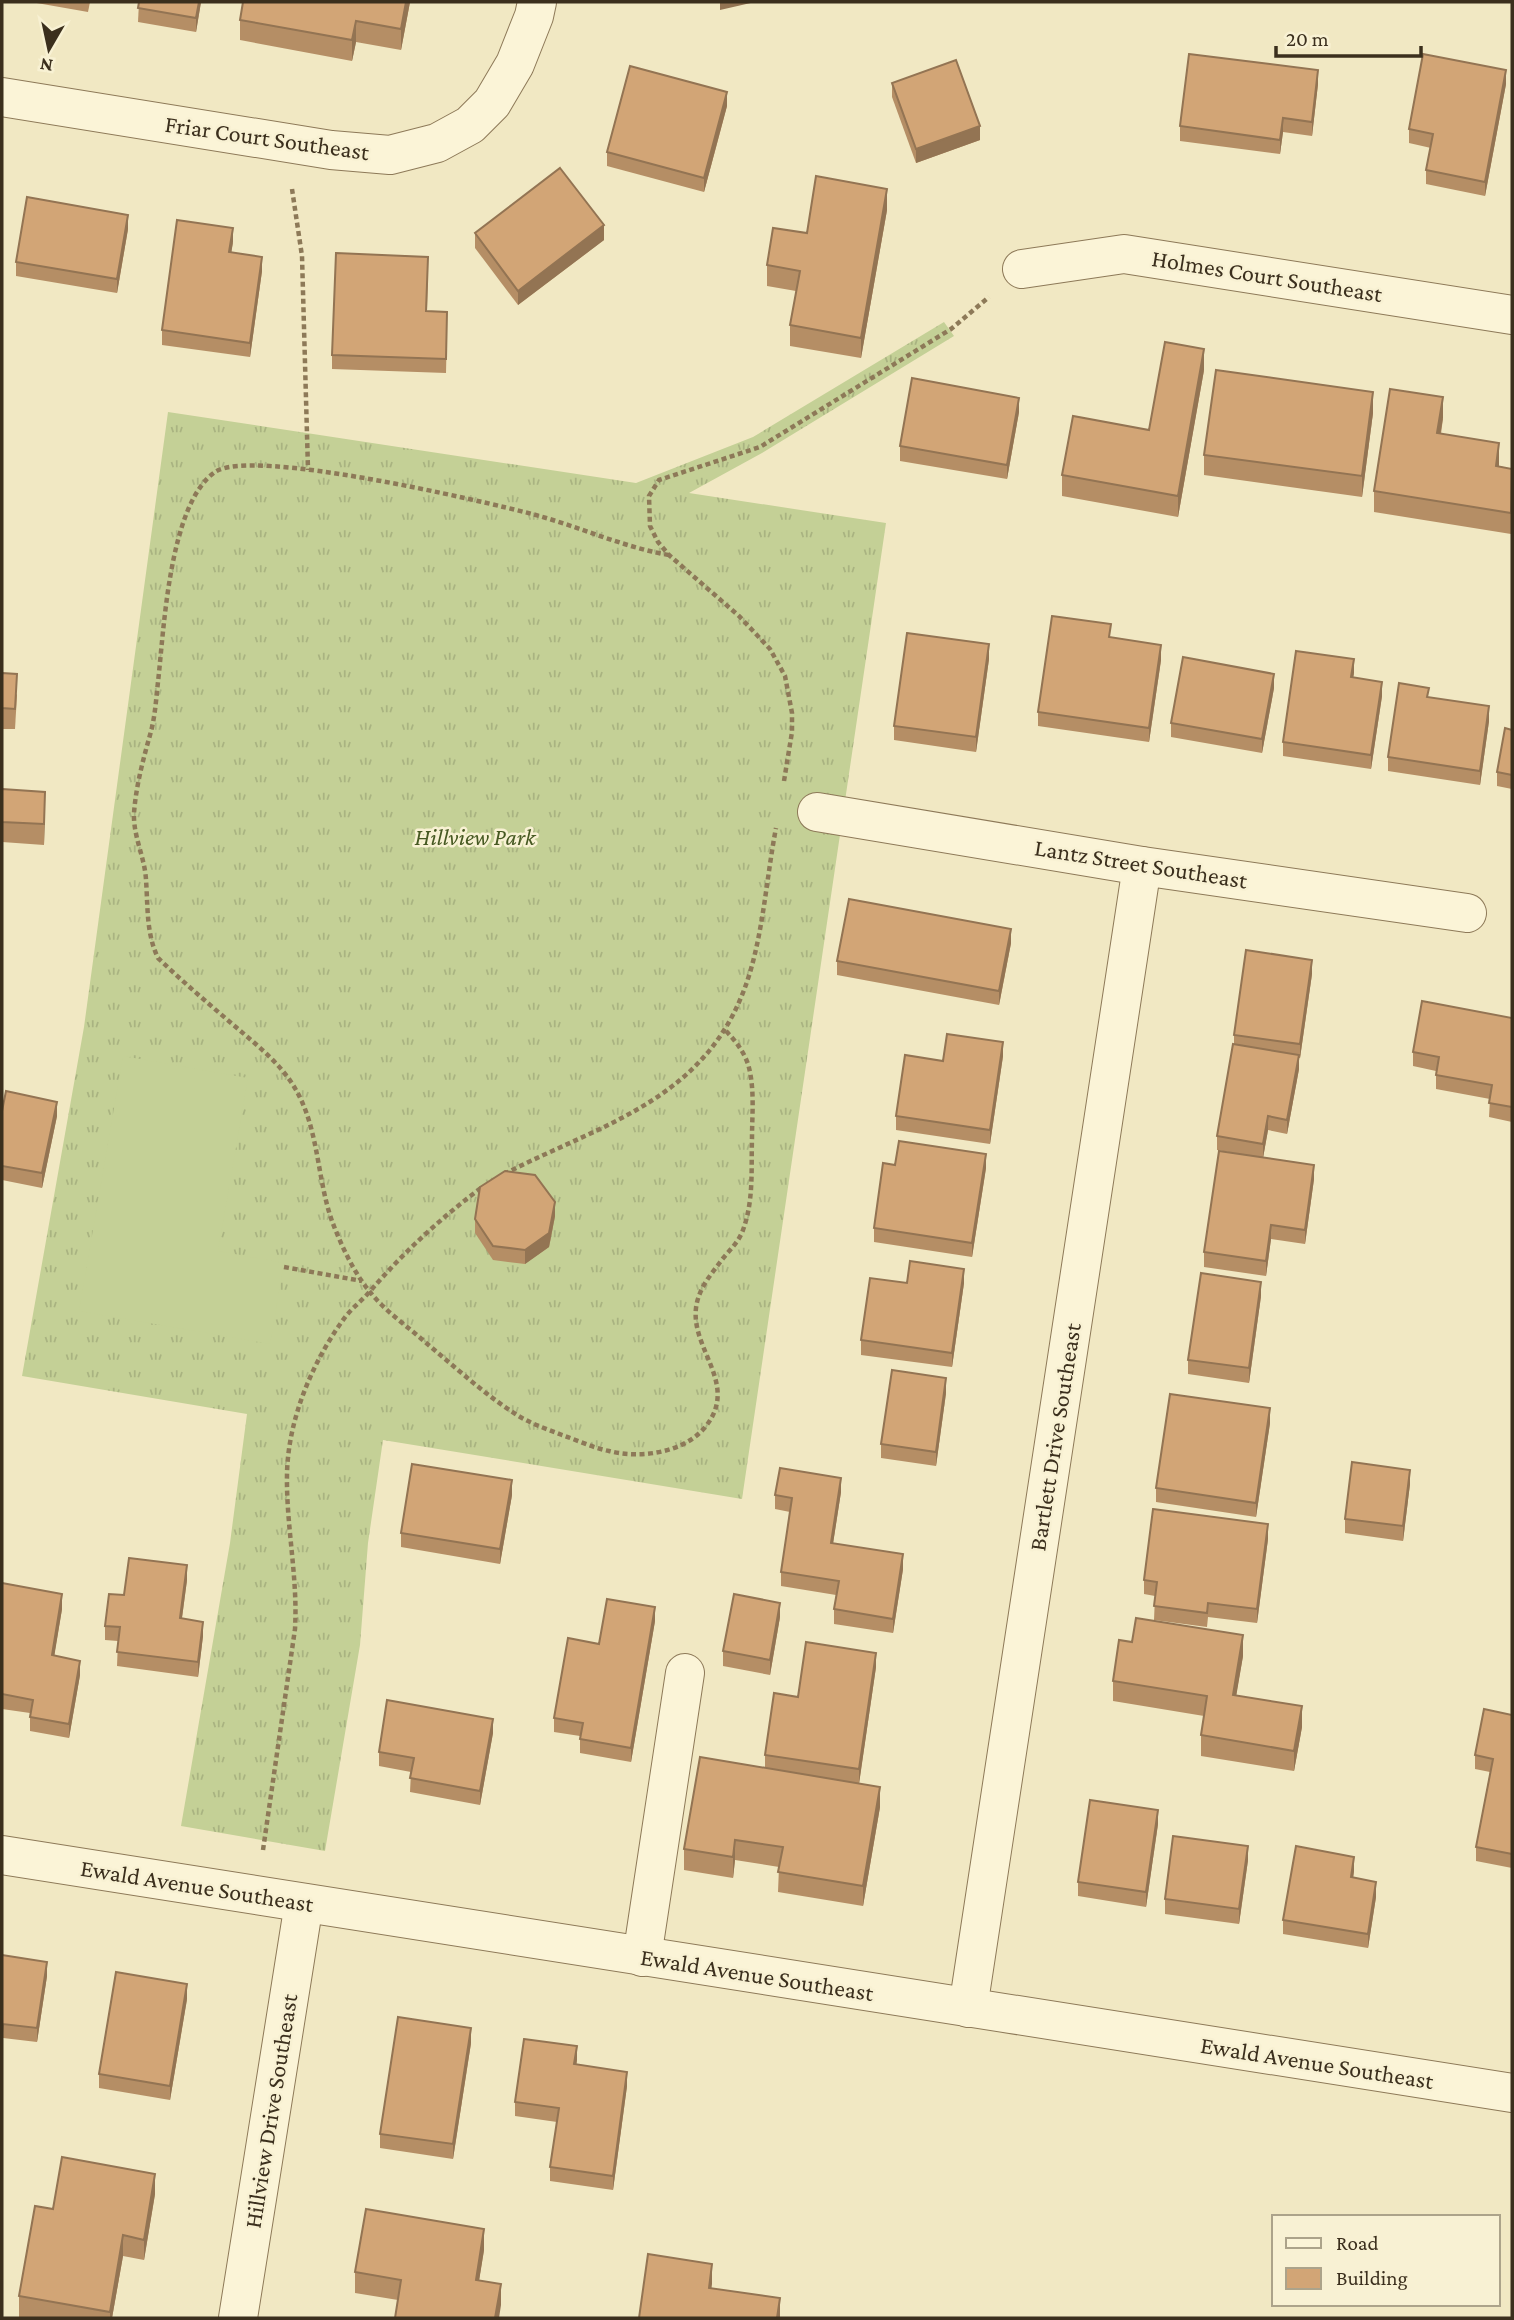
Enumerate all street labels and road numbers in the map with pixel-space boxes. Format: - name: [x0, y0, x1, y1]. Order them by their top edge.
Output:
- street label: Friar Court Southeast: [163, 110, 372, 165]
- street label: Holmes Court Southeast: [1150, 244, 1385, 307]
- street label: Lantz Street Southeast: [1033, 833, 1250, 894]
- street label: Bartlett Drive Southeast: [1023, 1320, 1086, 1553]
- street label: Ewald Avenue Southeast: [79, 1854, 317, 1917]
- street label: Ewald Avenue Southeast: [639, 1943, 877, 2006]
- street label: Hillview Drive Southeast: [239, 1991, 303, 2230]
- street label: Ewald Avenue Southeast: [1199, 2031, 1437, 2094]

